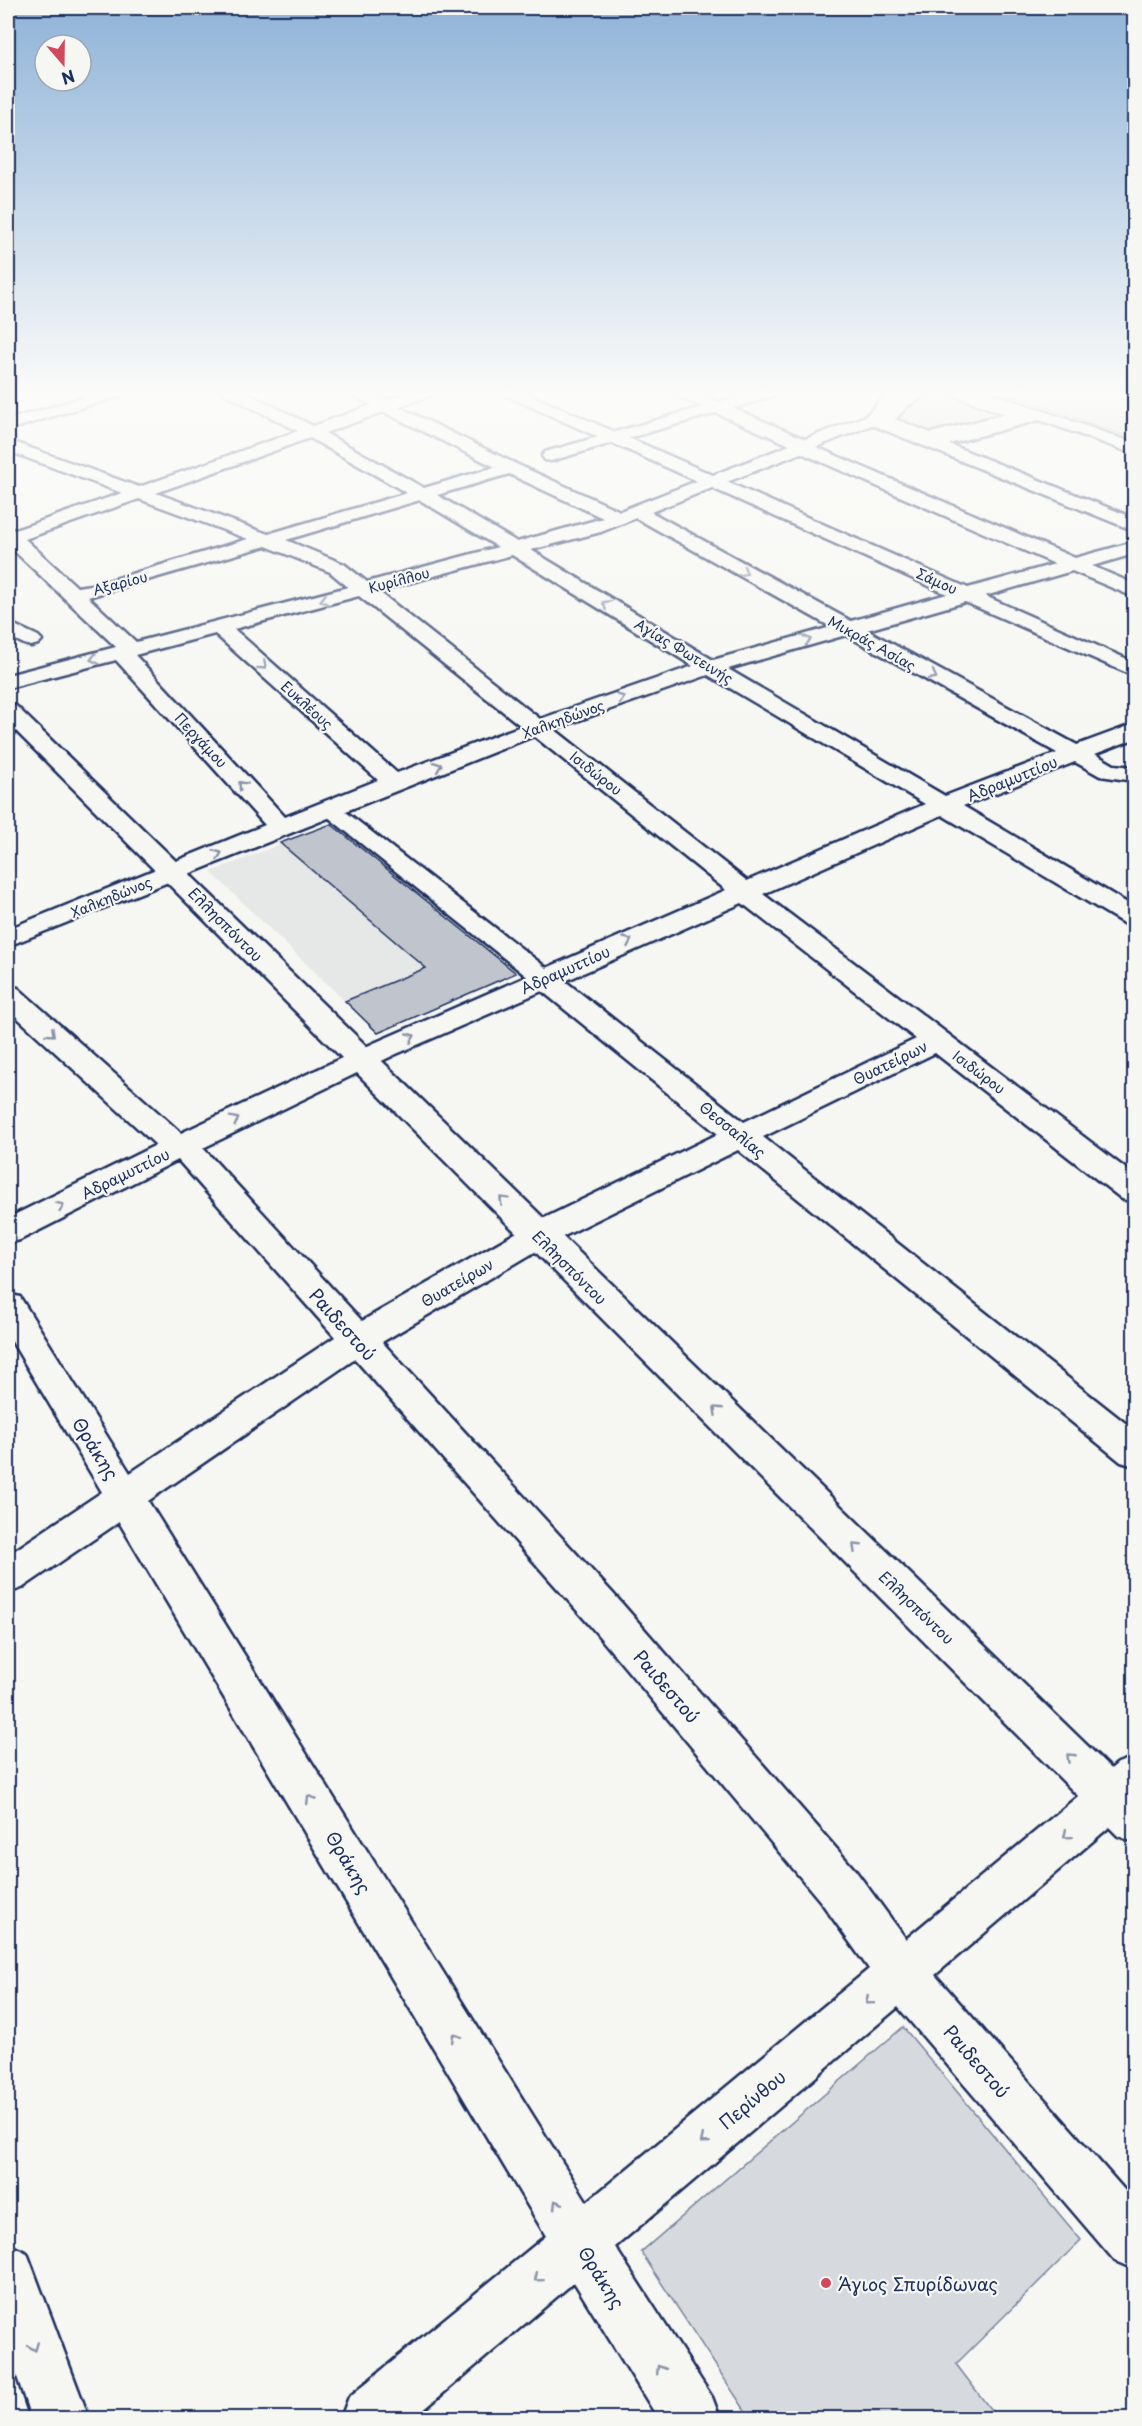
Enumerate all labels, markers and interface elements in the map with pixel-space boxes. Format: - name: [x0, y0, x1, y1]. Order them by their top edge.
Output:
- north arrow: [33, 33, 93, 93]
- text: N: [58, 65, 79, 91]
- street label: Κυρίλλου: [366, 562, 432, 598]
- street label: Σάμου: [913, 563, 961, 599]
- one-way arrow: [737, 565, 748, 576]
- street label: Αξαρίου: [90, 566, 150, 600]
- one-way arrow: [319, 592, 329, 605]
- one-way arrow: [602, 600, 612, 612]
- street label: Μικράς Ασίας: [824, 610, 920, 676]
- street label: Αγίας Φωτεινής: [631, 613, 737, 689]
- one-way arrow: [801, 635, 812, 647]
- one-way arrow: [90, 652, 100, 664]
- one-way arrow: [256, 659, 267, 670]
- one-way arrow: [926, 669, 937, 680]
- street label: Ευκλέους: [276, 676, 338, 734]
- one-way arrow: [615, 692, 626, 705]
- street label: Χαλκηδώνος: [519, 694, 607, 744]
- street label: Περγάμου: [170, 708, 232, 772]
- street label: Ισιδώρου: [565, 746, 627, 800]
- street label: Αδραμυττίου: [963, 749, 1061, 807]
- one-way arrow: [432, 761, 443, 773]
- one-way arrow: [238, 781, 249, 792]
- one-way arrow: [212, 849, 223, 861]
- street label: Χαλκηδώνος: [67, 871, 155, 923]
- street label: Ελλησπόντου: [184, 882, 268, 966]
- one-way arrow: [622, 937, 633, 949]
- street label: Αδραμυττίου: [517, 939, 613, 999]
- one-way arrow: [44, 1026, 55, 1037]
- one-way arrow: [405, 1032, 416, 1044]
- street label: Θυατείρων: [849, 1034, 931, 1090]
- street label: Ισιδώρου: [948, 1045, 1010, 1099]
- street label: Θεσσαλίας: [695, 1095, 771, 1163]
- one-way arrow: [228, 1115, 239, 1127]
- street label: Αδραμυττίου: [77, 1142, 173, 1204]
- one-way arrow: [499, 1196, 510, 1207]
- one-way arrow: [53, 1201, 64, 1213]
- street label: Ελλησπόντου: [528, 1225, 612, 1309]
- street label: Θυατείρων: [416, 1252, 498, 1312]
- street label: Ραιδεστού: [303, 1282, 383, 1366]
- one-way arrow: [713, 1406, 723, 1417]
- street label: Θράκης: [66, 1412, 126, 1484]
- one-way arrow: [852, 1543, 863, 1554]
- street label: Ελλησπόντου: [874, 1565, 960, 1649]
- street label: Ραιδεστού: [628, 1643, 706, 1729]
- one-way arrow: [1066, 1753, 1077, 1763]
- one-way arrow: [306, 1795, 318, 1805]
- street label: Θράκης: [320, 1825, 378, 1899]
- one-way arrow: [1063, 1828, 1074, 1839]
- one-way arrow: [865, 1993, 876, 2004]
- street label: Ραιδεστού: [938, 2018, 1016, 2104]
- one-way arrow: [451, 2033, 463, 2043]
- street label: Περίνθου: [713, 2063, 791, 2135]
- one-way arrow: [700, 2132, 711, 2143]
- one-way arrow: [553, 2199, 564, 2210]
- street label: Θράκης: [572, 2241, 632, 2313]
- place label: Άγιος Σπυρίδωνας: [838, 2270, 998, 2297]
- one-way arrow: [534, 2271, 545, 2282]
- marker: Άγιος Σπυρίδωνας: [819, 2276, 833, 2290]
- one-way arrow: [27, 2341, 40, 2352]
- one-way arrow: [656, 2365, 667, 2376]

